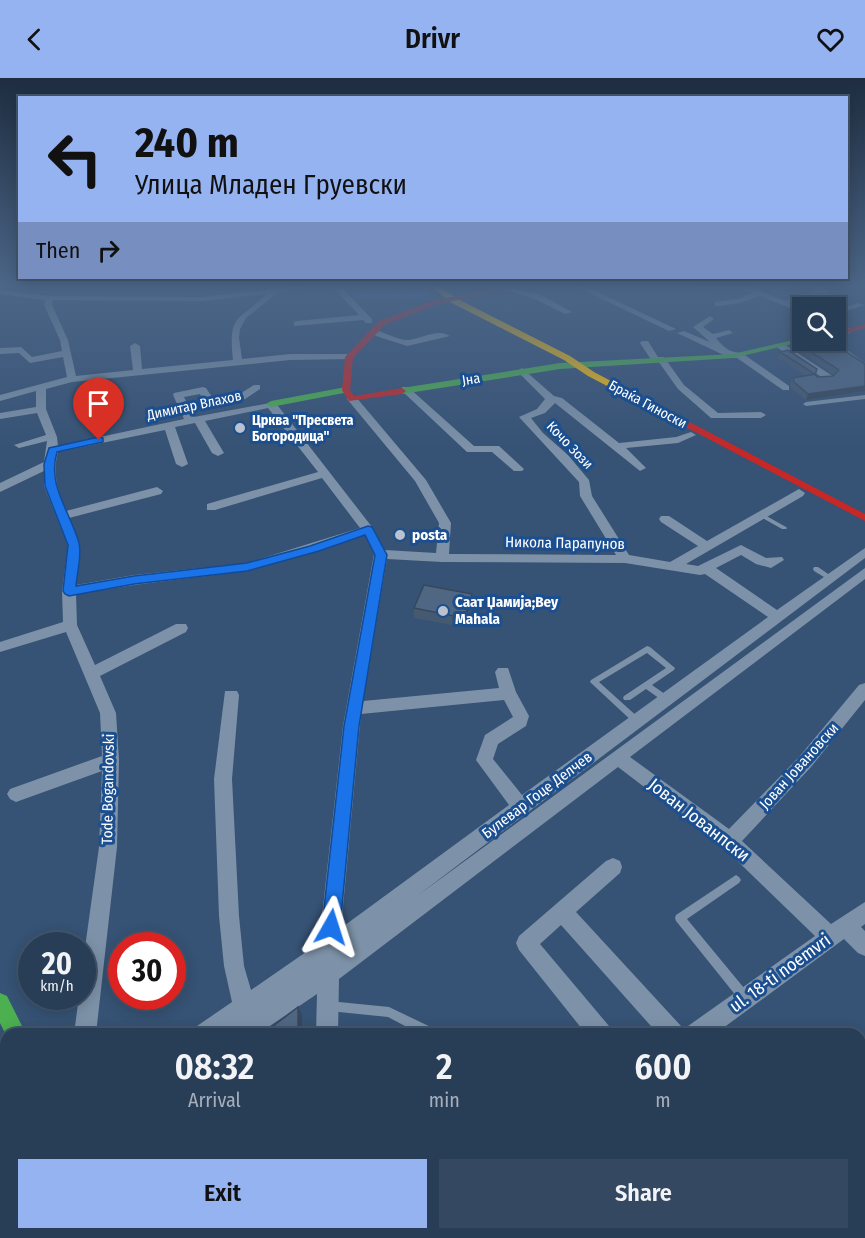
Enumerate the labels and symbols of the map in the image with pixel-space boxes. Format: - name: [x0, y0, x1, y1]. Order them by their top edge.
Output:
- street label: Јна: [461, 370, 482, 389]
- street label: Браќа Гиноски: [606, 377, 690, 432]
- pin: [73, 378, 124, 440]
- street label: Димитар Влахов: [144, 387, 243, 424]
- place label: Црква "Пресвета Богородица": [252, 412, 354, 445]
- street label: Кочо Зози: [543, 418, 596, 473]
- marker: Црква "Пресвета Богородица": [233, 421, 247, 435]
- place label: posta: [412, 526, 448, 544]
- marker: posta: [393, 528, 407, 542]
- street label: Никола Парапунов: [505, 533, 625, 553]
- place label: Саат Џамија;Bey Mahala: [455, 593, 559, 628]
- marker: Саат Џамија;Bey Mahala: [436, 604, 450, 618]
- street label: Јован Јовановски: [756, 719, 842, 813]
- street label: Tode Bogandovski: [98, 733, 118, 845]
- street label: Булевар Гоце Делчев: [478, 748, 596, 842]
- street label: Јован Јованпски: [644, 773, 754, 867]
- position arrow: [299, 895, 363, 959]
- street label: ul. 18-ti noemvri: [725, 929, 835, 1017]
- speed limit sign: 30: [108, 932, 186, 1010]

